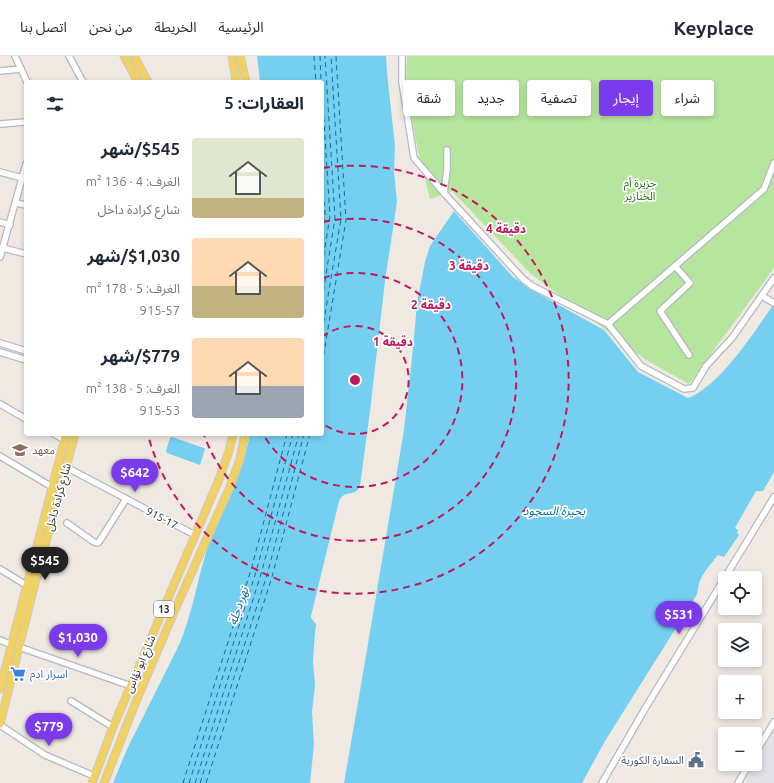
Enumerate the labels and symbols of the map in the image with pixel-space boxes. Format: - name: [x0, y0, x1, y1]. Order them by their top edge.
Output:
- park label: جزيرة أم الخنازير: [624, 177, 657, 203]
- text: 4 دقيقة: [486, 222, 526, 236]
- text: 3 دقيقة: [449, 259, 489, 273]
- text: 2 دقيقة: [411, 298, 451, 312]
- text: 1 دقيقة: [373, 335, 413, 349]
- centre of rings: [348, 373, 362, 387]
- school or university icon: معهد: [11, 441, 29, 459]
- place label: معهد: [32, 444, 55, 456]
- pin: $642: [111, 459, 159, 493]
- street label: شارع كرادة داخل: [43, 461, 75, 533]
- water label: بحيرة السجود: [523, 504, 586, 518]
- street label: 915-17: [144, 505, 180, 531]
- pin: $545: [21, 547, 69, 581]
- water label: نهر دجلة: [225, 584, 252, 627]
- road number: 13: [154, 601, 174, 617]
- pin: $531: [655, 601, 703, 635]
- pin: $1,030: [45, 624, 111, 658]
- street label: شارع ابو نؤاس: [122, 633, 159, 695]
- supermarket icon: اسرار ادم: [9, 665, 27, 683]
- place label: اسرار ادم: [30, 668, 68, 682]
- pin: $779: [25, 713, 73, 747]
- public building icon: السفارة الكورية: [687, 751, 705, 769]
- place label: السفارة الكورية: [621, 754, 684, 767]

